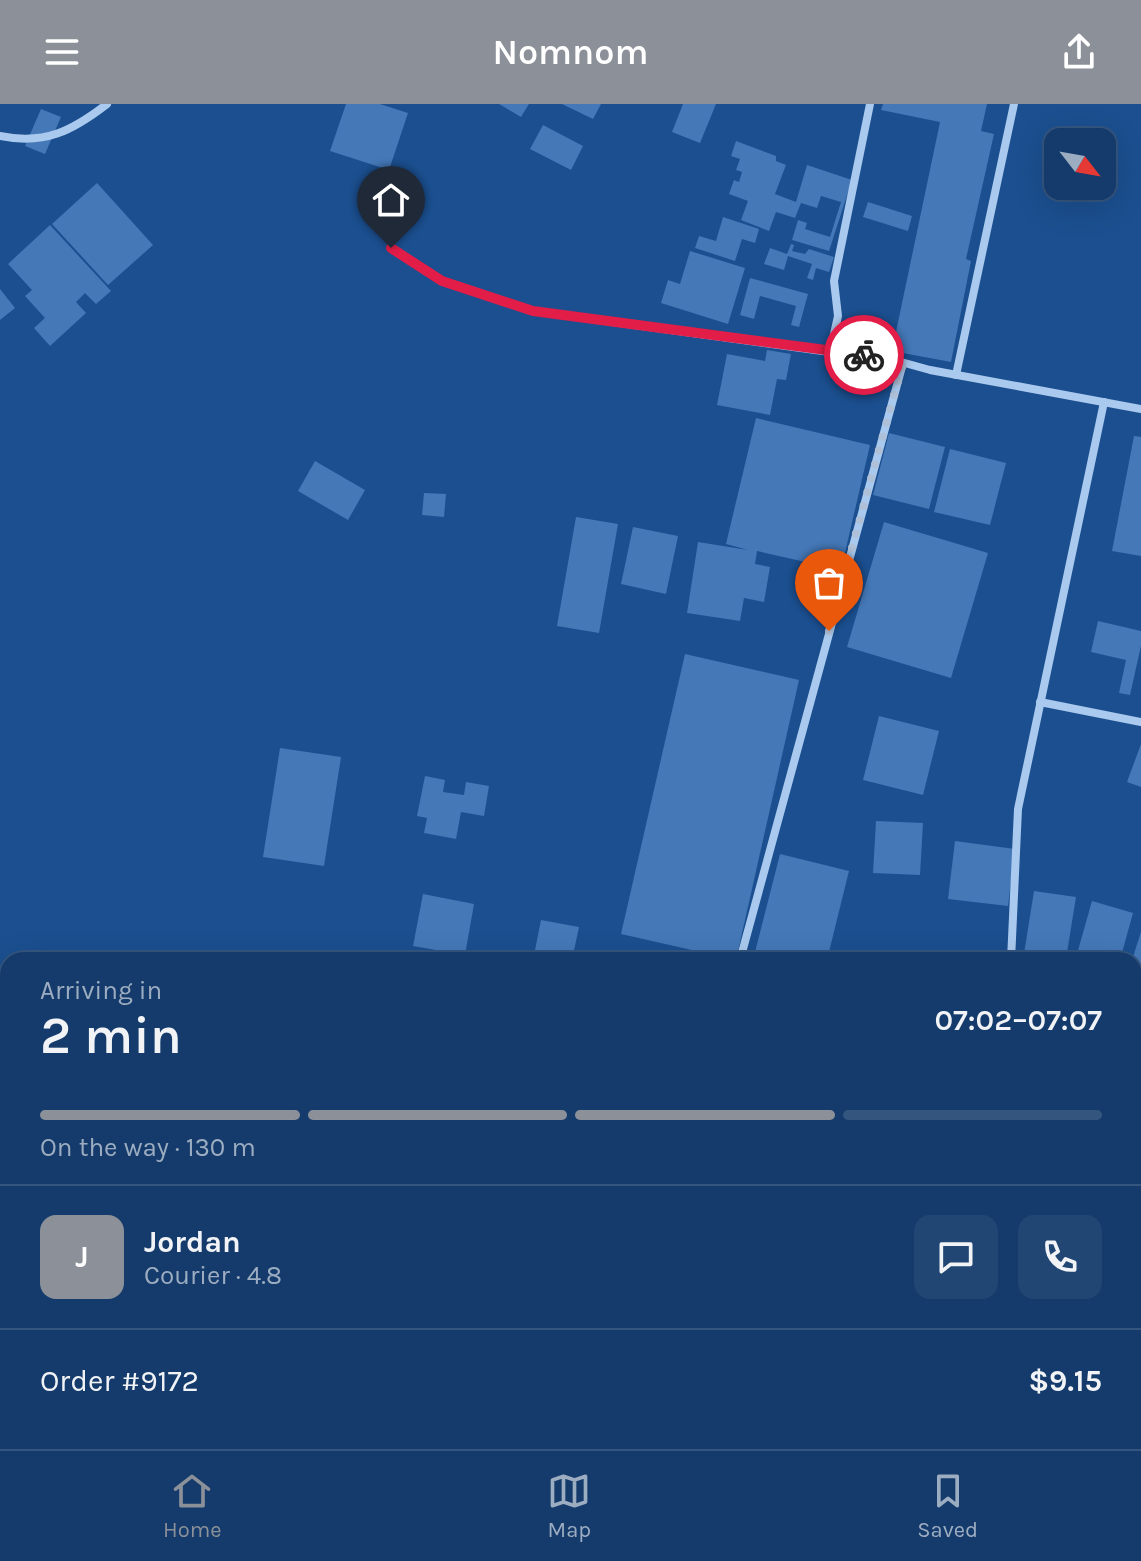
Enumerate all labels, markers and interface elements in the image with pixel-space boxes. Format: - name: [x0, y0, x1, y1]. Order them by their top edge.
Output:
- icon: menu: [40, 30, 84, 74]
- icon: share: [1057, 30, 1101, 74]
- text: Nomnom: [492, 31, 649, 73]
- north arrow: [1044, 128, 1116, 200]
- map controls: [1044, 128, 1116, 200]
- pin: [357, 166, 425, 248]
- icon: home: [369, 178, 413, 222]
- courier: [824, 315, 904, 395]
- icon: bike: [842, 333, 886, 377]
- pin: [795, 549, 863, 631]
- icon: bag: [807, 561, 851, 605]
- text: Arriving in: [40, 975, 162, 1006]
- text: 07:02–07:07: [934, 1002, 1102, 1038]
- text: 2 min: [40, 1005, 182, 1066]
- text: On the way · 130 m: [40, 1132, 256, 1163]
- button: chat: [914, 1215, 998, 1299]
- button: phone: [1018, 1215, 1102, 1299]
- text: Jordan: [144, 1224, 241, 1260]
- text: J: [75, 1239, 89, 1275]
- text: Courier · 4.8: [144, 1260, 282, 1291]
- text: Order #9172: [40, 1363, 199, 1399]
- text: $9.15: [1028, 1363, 1102, 1399]
- tab: Home: [163, 1469, 222, 1543]
- tab: Map: [547, 1469, 591, 1543]
- tab: Saved: [917, 1469, 978, 1543]

